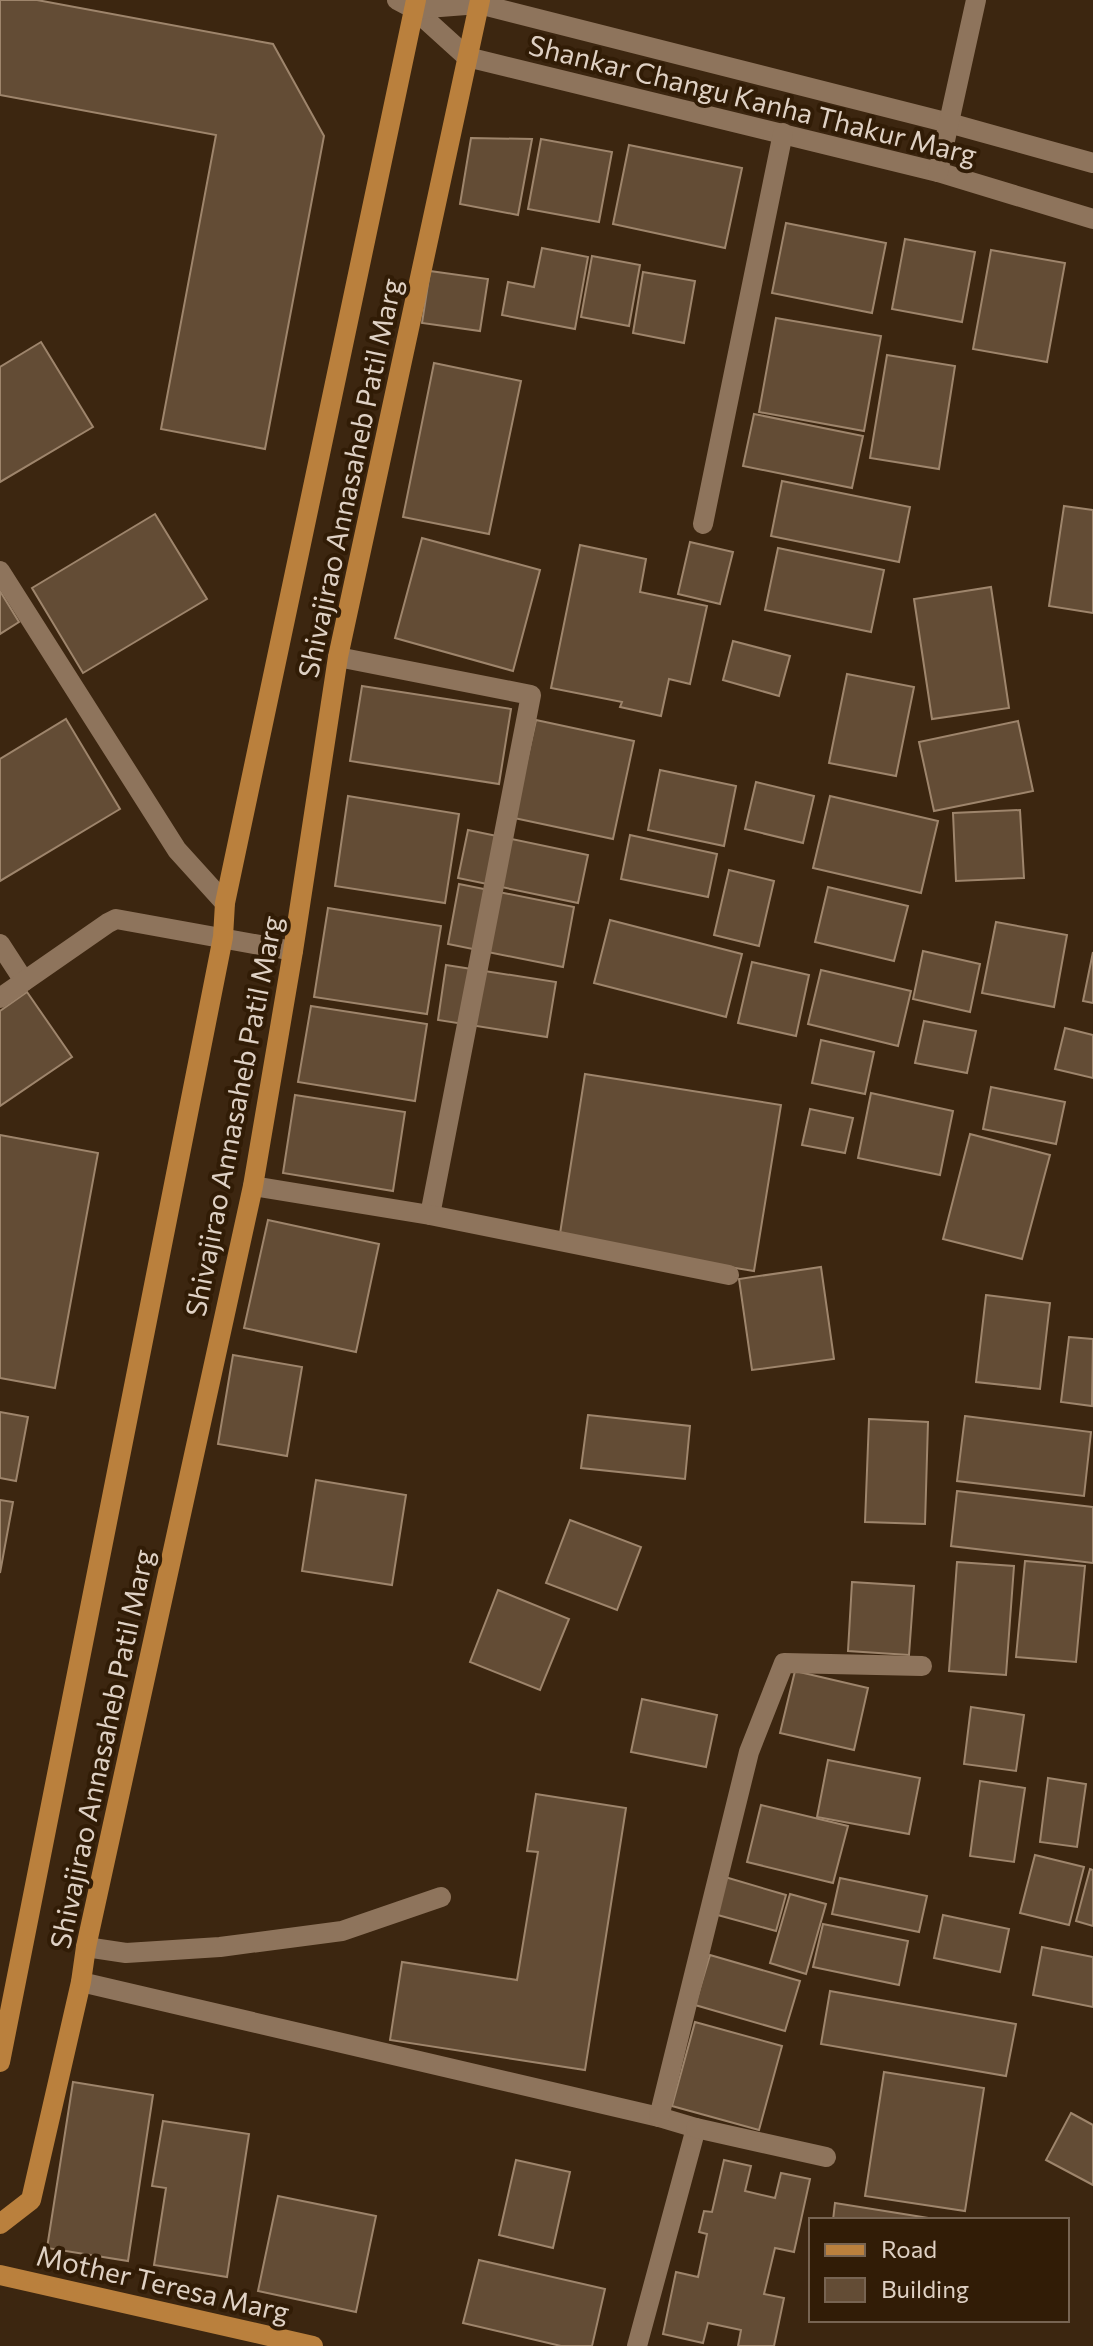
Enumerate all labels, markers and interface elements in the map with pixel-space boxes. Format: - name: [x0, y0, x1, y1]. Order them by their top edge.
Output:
- street label: Shankar Changu Kanha Thakur Marg: [525, 27, 981, 171]
- street label: Shivajirao Annasaheb Patil Marg: [290, 275, 408, 681]
- street label: Shivajirao Annasaheb Patil Marg: [177, 913, 289, 1319]
- street label: Shivajirao Annasaheb Patil Marg: [42, 1546, 160, 1952]
- legend: [809, 2218, 1069, 2322]
- text: Road: [881, 2234, 937, 2263]
- street label: Mother Teresa Marg: [33, 2237, 293, 2329]
- text: Building: [881, 2274, 969, 2303]

